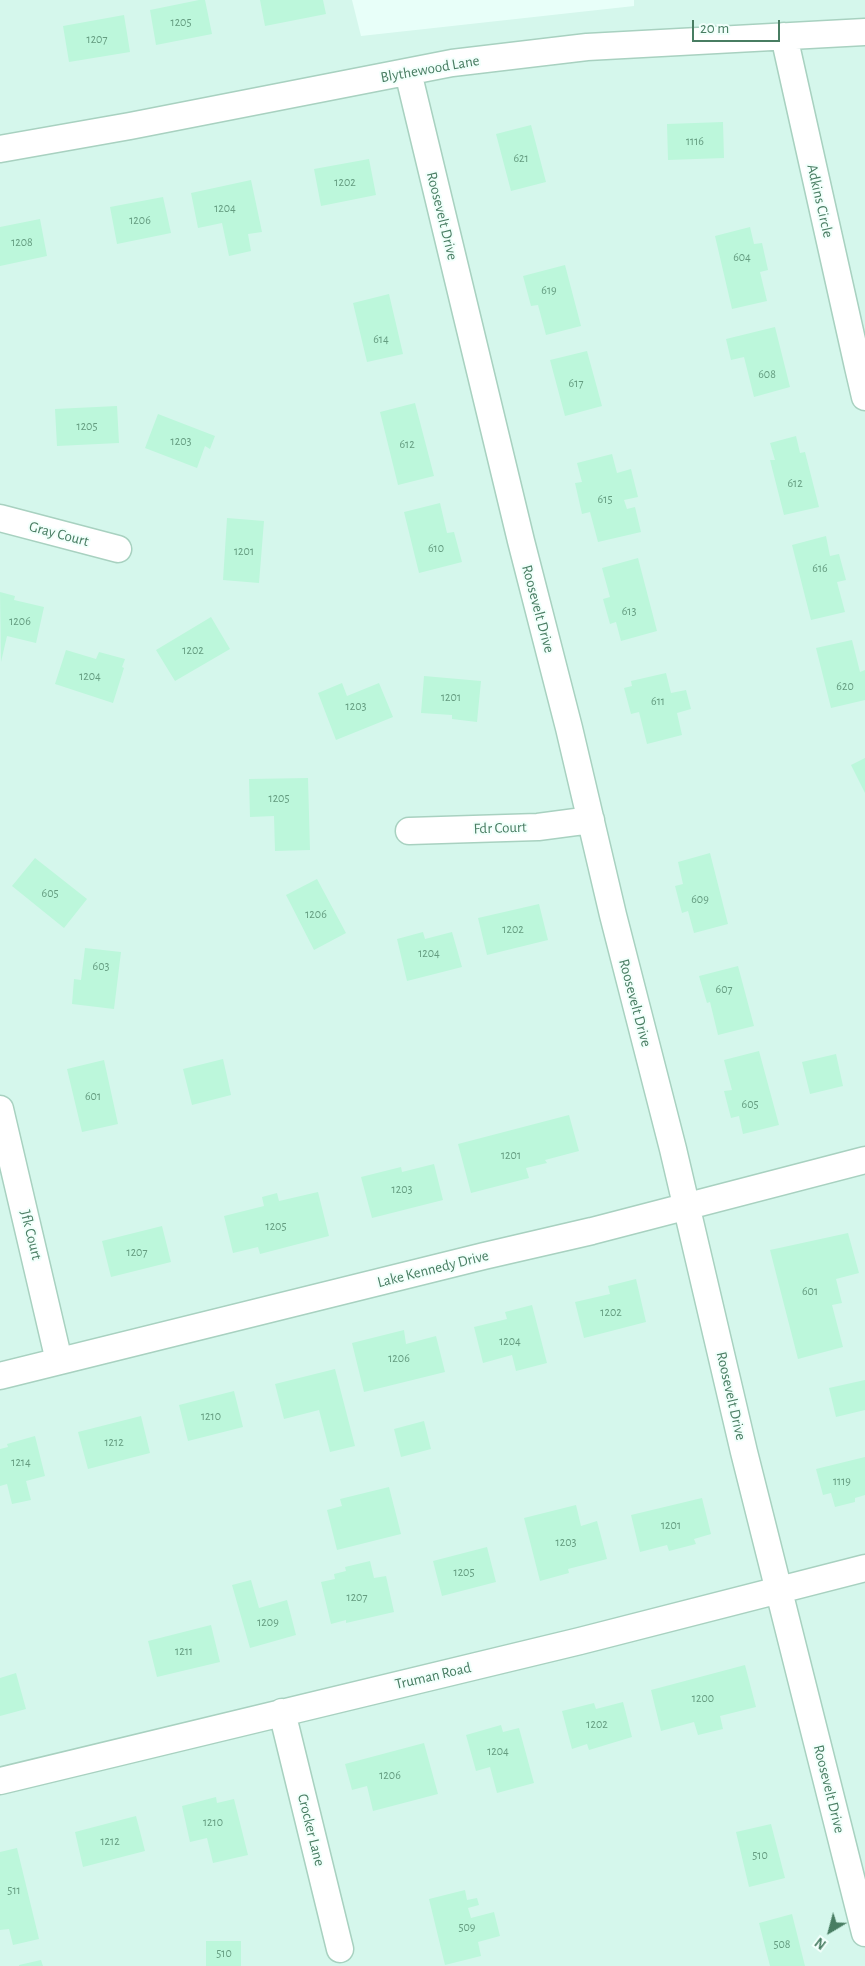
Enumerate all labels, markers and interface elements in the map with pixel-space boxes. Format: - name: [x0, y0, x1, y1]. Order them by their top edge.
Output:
- scale bar: [695, 10, 782, 42]
- house number: 1205: [171, 15, 191, 29]
- text: 20 m: [700, 21, 729, 36]
- house number: 1207: [87, 32, 107, 46]
- street label: Blythewood Lane: [379, 51, 481, 87]
- house number: 1116: [686, 134, 704, 148]
- house number: 621: [513, 151, 529, 165]
- street label: Adkins Circle: [803, 162, 837, 240]
- street label: Roosevelt Drive: [422, 170, 462, 262]
- house number: 1202: [334, 175, 356, 189]
- house number: 1204: [214, 201, 236, 215]
- house number: 1206: [129, 213, 151, 227]
- house number: 1208: [11, 235, 33, 249]
- house number: 604: [733, 250, 751, 264]
- house number: 619: [541, 283, 557, 297]
- house number: 614: [373, 332, 389, 346]
- house number: 608: [758, 367, 776, 381]
- house number: 617: [569, 376, 583, 390]
- house number: 1205: [77, 419, 97, 433]
- house number: 1203: [171, 434, 191, 448]
- house number: 612: [399, 437, 415, 451]
- house number: 612: [787, 476, 803, 490]
- house number: 615: [598, 492, 612, 506]
- street label: Gray Court: [27, 517, 91, 551]
- house number: 610: [428, 541, 444, 555]
- house number: 1201: [234, 544, 254, 558]
- house number: 616: [812, 561, 828, 575]
- street label: Roosevelt Drive: [518, 563, 558, 655]
- house number: 613: [622, 604, 636, 618]
- house number: 1206: [9, 614, 31, 628]
- house number: 1202: [182, 643, 204, 657]
- house number: 1204: [79, 669, 101, 683]
- house number: 620: [836, 679, 854, 693]
- house number: 1201: [441, 690, 461, 704]
- house number: 611: [651, 694, 665, 708]
- house number: 1203: [346, 699, 366, 713]
- house number: 1205: [269, 791, 289, 805]
- street label: Fdr Court: [473, 818, 527, 838]
- house number: 605: [42, 886, 58, 900]
- house number: 609: [691, 892, 709, 906]
- house number: 1206: [305, 907, 327, 921]
- house number: 1202: [502, 922, 524, 936]
- house number: 1204: [418, 946, 440, 960]
- street label: Roosevelt Drive: [615, 957, 655, 1049]
- house number: 603: [93, 959, 109, 973]
- house number: 607: [716, 982, 732, 996]
- house number: 601: [85, 1089, 101, 1103]
- house number: 605: [742, 1097, 758, 1111]
- house number: 1201: [501, 1148, 521, 1162]
- house number: 1203: [392, 1182, 412, 1196]
- street label: Jfk Court: [16, 1208, 46, 1262]
- house number: 1205: [266, 1219, 286, 1233]
- house number: 1207: [127, 1245, 147, 1259]
- street label: Lake Kennedy Drive: [376, 1246, 490, 1292]
- house number: 601: [802, 1284, 818, 1298]
- house number: 1202: [600, 1305, 622, 1319]
- house number: 1204: [499, 1334, 521, 1348]
- street label: Roosevelt Drive: [712, 1350, 750, 1442]
- house number: 1206: [388, 1351, 410, 1365]
- house number: 1210: [201, 1409, 221, 1423]
- house number: 1212: [104, 1435, 124, 1449]
- house number: 1214: [11, 1455, 31, 1469]
- house number: 1119: [833, 1474, 851, 1488]
- house number: 1201: [661, 1518, 681, 1532]
- house number: 1203: [556, 1535, 576, 1549]
- house number: 1205: [454, 1565, 474, 1579]
- house number: 1207: [347, 1590, 367, 1604]
- house number: 1209: [257, 1615, 279, 1629]
- house number: 1211: [175, 1644, 193, 1658]
- street label: Truman Road: [393, 1659, 473, 1693]
- house number: 1200: [692, 1691, 714, 1705]
- house number: 1202: [586, 1717, 608, 1731]
- street label: Roosevelt Drive: [809, 1743, 849, 1835]
- house number: 1204: [487, 1744, 509, 1758]
- house number: 1206: [379, 1768, 401, 1782]
- street label: Crocker Lane: [293, 1792, 329, 1868]
- house number: 1210: [203, 1815, 223, 1829]
- house number: 1212: [100, 1834, 120, 1848]
- house number: 510: [752, 1848, 768, 1862]
- house number: 511: [7, 1883, 21, 1897]
- north arrow: [805, 1906, 855, 1956]
- house number: 509: [459, 1920, 475, 1934]
- text: N: [813, 1934, 829, 1952]
- house number: 508: [773, 1937, 791, 1951]
- house number: 510: [216, 1946, 232, 1960]

